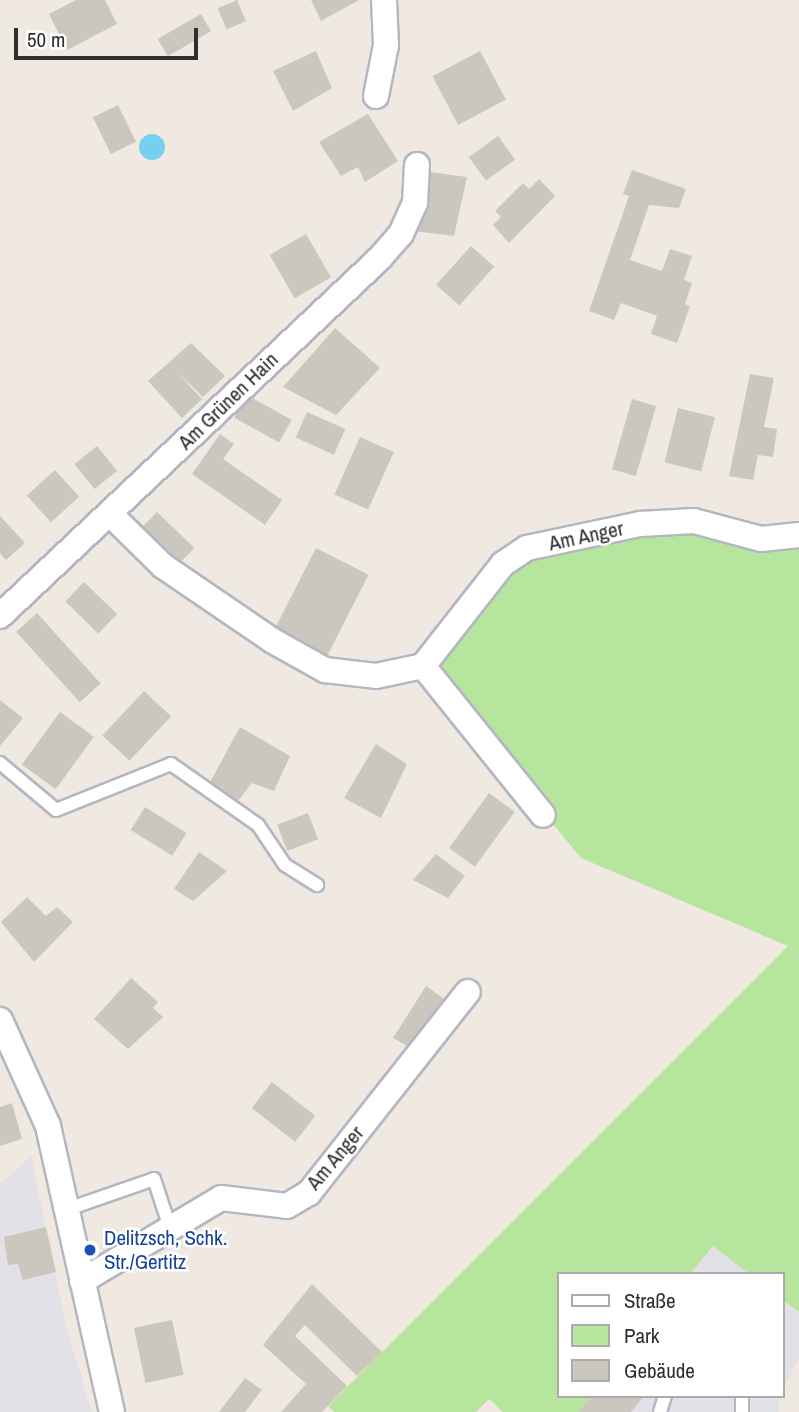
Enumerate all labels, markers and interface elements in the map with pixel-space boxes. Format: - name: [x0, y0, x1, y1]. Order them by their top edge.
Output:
- scale bar: [18, 14, 201, 58]
- text: 50 m: [27, 25, 65, 54]
- street label: Am Grünen Hain: [173, 347, 283, 455]
- street label: Am Anger: [546, 516, 626, 556]
- street label: Am Anger: [301, 1121, 369, 1195]
- place label: Delitzsch, Schk. Str./Gertitz: [104, 1225, 227, 1275]
- marker: Delitzsch, Schk. Str./Gertitz: [82, 1242, 98, 1258]
- legend: [558, 1272, 785, 1398]
- text: Straße: [624, 1286, 676, 1315]
- text: Park: [624, 1321, 659, 1350]
- text: Gebäude: [624, 1356, 695, 1385]

